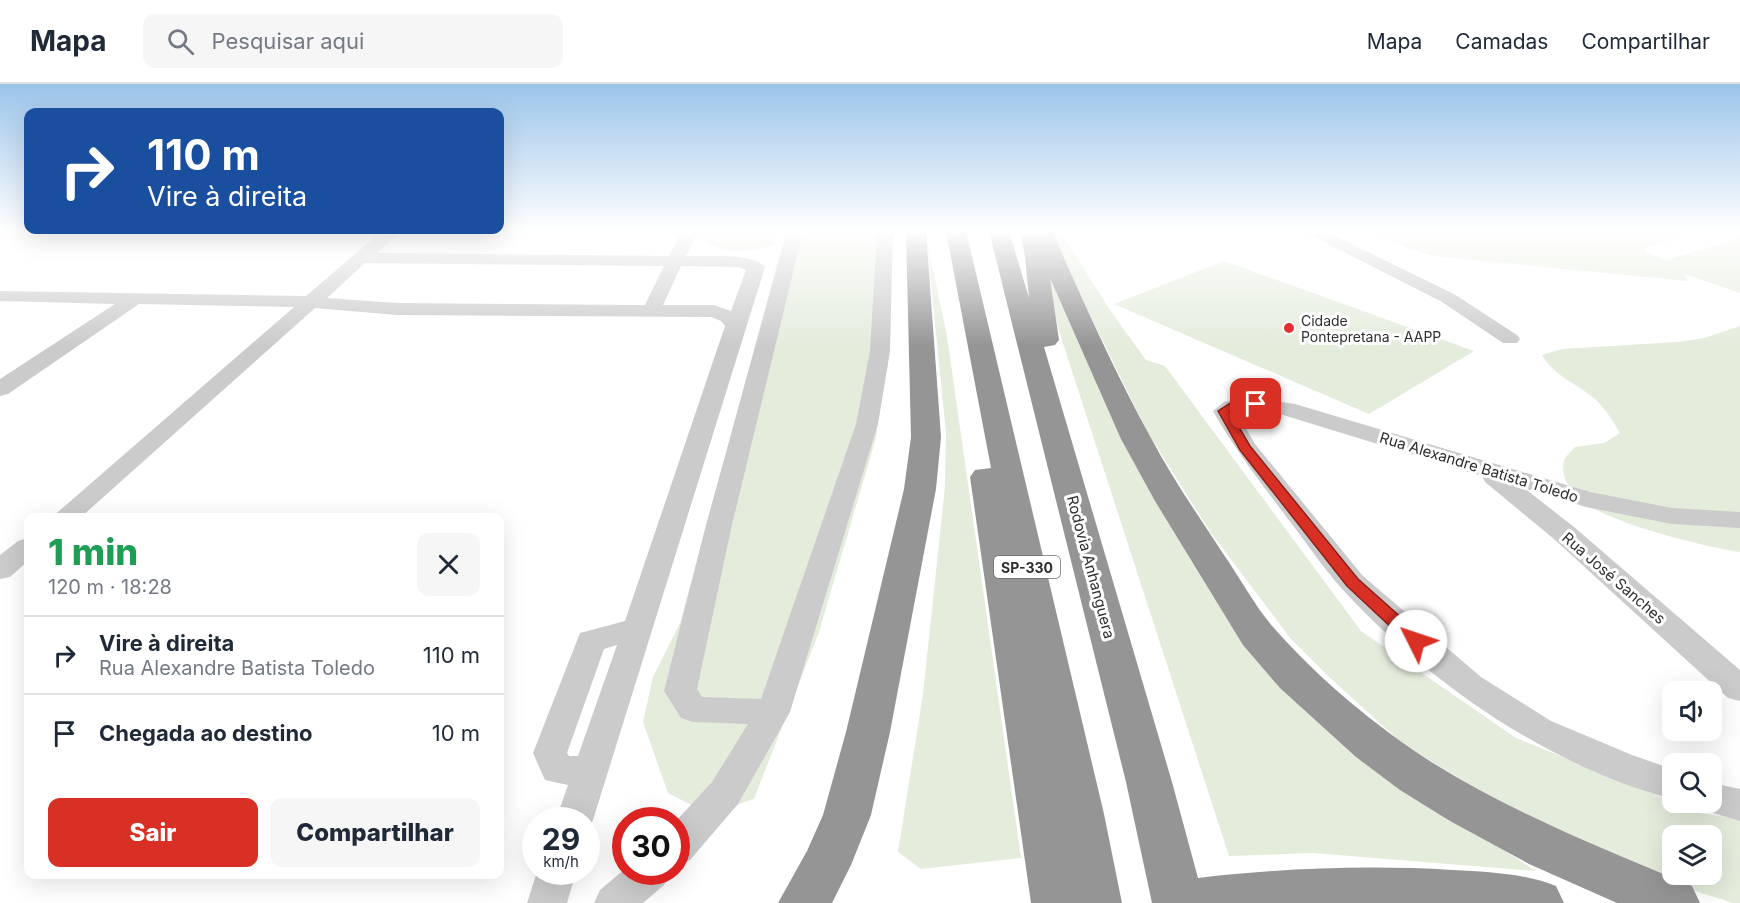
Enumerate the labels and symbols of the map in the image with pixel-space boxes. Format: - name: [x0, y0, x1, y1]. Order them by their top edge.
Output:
- place label: Cidade Pontepretana - AAPP: [1301, 312, 1441, 345]
- marker: Cidade Pontepretana - AAPP: [1282, 321, 1296, 335]
- pin: [1230, 378, 1281, 429]
- street label: Rua Alexandre Batista Toledo: [1377, 428, 1581, 506]
- street label: Rodovia Anhanguera: [1063, 493, 1119, 641]
- street label: Rua José Sanches: [1558, 528, 1670, 628]
- road number: SP-330: [994, 556, 1060, 578]
- position arrow: [1384, 609, 1448, 673]
- speed limit sign: 30: [612, 807, 690, 885]

